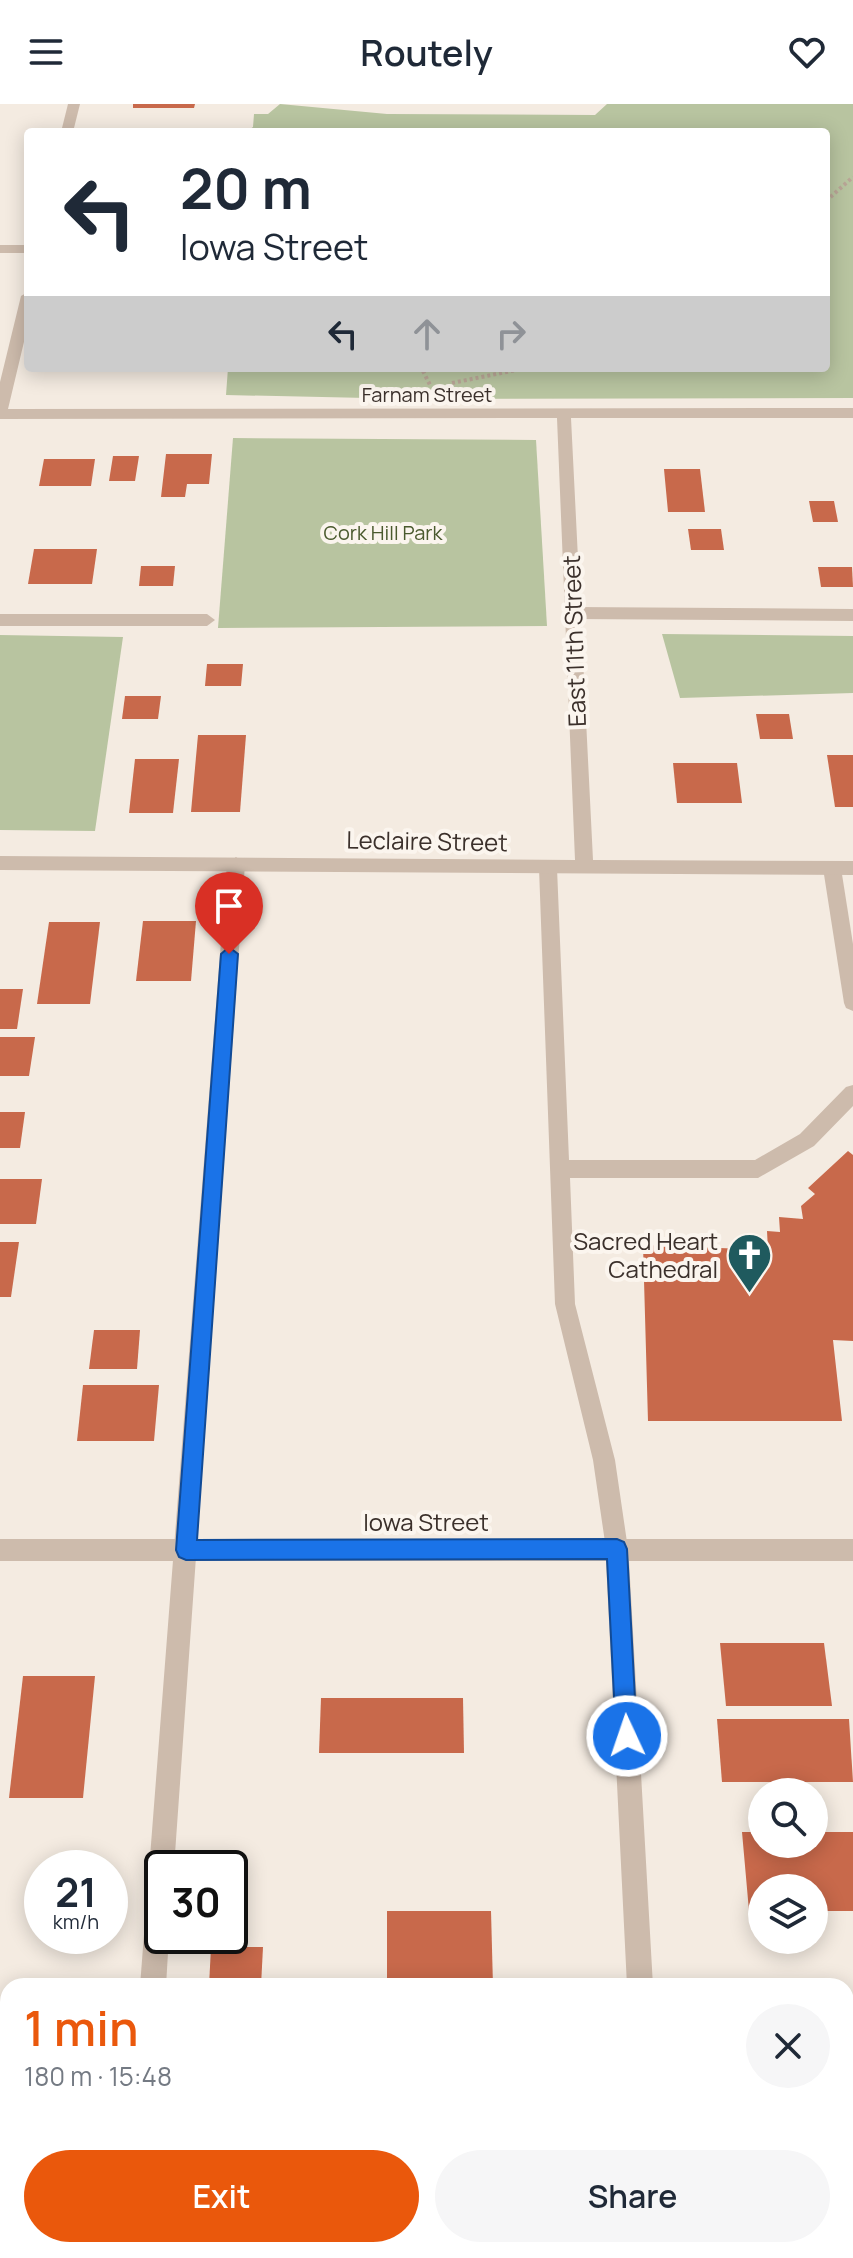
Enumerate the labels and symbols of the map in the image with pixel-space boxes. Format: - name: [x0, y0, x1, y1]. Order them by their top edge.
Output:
- street label: Farnam Street: [362, 381, 492, 408]
- park label: Cork Hill Park: [324, 519, 443, 546]
- street label: East 11th Street: [554, 555, 593, 728]
- street label: Leclaire Street: [346, 823, 508, 858]
- pin: [195, 872, 263, 954]
- place label: Sacred Heart Cathedral: [573, 1224, 718, 1285]
- church icon: Sacred Heart Cathedral: [725, 1232, 773, 1295]
- street label: Iowa Street: [363, 1505, 489, 1538]
- position arrow: [585, 1694, 669, 1778]
- speed limit sign: 30: [144, 1850, 248, 1954]

